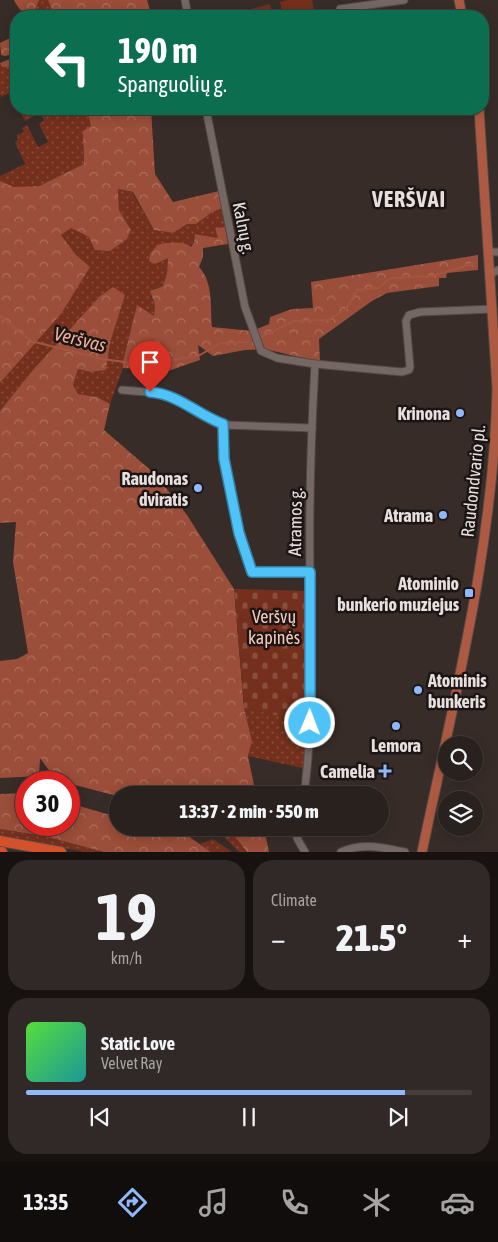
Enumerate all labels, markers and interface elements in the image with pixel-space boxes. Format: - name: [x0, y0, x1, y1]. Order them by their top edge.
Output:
- icon: left: [35, 30, 100, 95]
- text: 190 m: [118, 30, 197, 70]
- text: Spanguolių g.: [118, 71, 227, 97]
- district label: VERŠVAI: [371, 186, 446, 212]
- street label: Kalnų g.: [229, 200, 259, 256]
- water label: Veršvas: [52, 322, 109, 356]
- pin: [129, 341, 171, 392]
- icon: arrive: [136, 348, 164, 376]
- place label: Krinona: [397, 403, 450, 424]
- marker: Krinona: [454, 407, 466, 419]
- street label: Raudondvario pl.: [457, 424, 489, 538]
- place label: Raudonas dviratis: [121, 468, 189, 510]
- marker: Raudonas dviratis: [192, 482, 204, 494]
- street label: Atramos g.: [284, 488, 306, 556]
- place label: Atrama: [383, 505, 433, 526]
- marker: Atrama: [437, 509, 449, 521]
- place label: Atominio bunkerio muziejus: [337, 573, 460, 615]
- marker: Atominio bunkerio muziejus: [463, 587, 475, 599]
- park label: Veršvų kapinės: [248, 606, 300, 648]
- place label: Atominis bunkeris: [427, 670, 487, 712]
- marker: Atominis bunkeris: [412, 684, 424, 696]
- position arrow: [283, 696, 335, 748]
- marker: Lemora: [390, 720, 402, 732]
- place label: Lemora: [371, 735, 421, 756]
- map controls: [438, 736, 483, 836]
- button: search: [438, 736, 483, 781]
- place label: Camelia: [320, 761, 375, 782]
- marker: Camelia: [379, 765, 391, 777]
- speed limit sign: 30: [15, 771, 80, 836]
- button: layers: [438, 791, 483, 836]
- text: 13:37 · 2 min · 550 m: [179, 800, 319, 822]
- text: 19: [96, 879, 157, 954]
- text: Climate: [271, 891, 317, 909]
- text: 21.5°: [336, 916, 407, 959]
- text: −: [271, 922, 286, 954]
- text: +: [457, 922, 472, 954]
- text: km/h: [111, 949, 142, 967]
- text: Static Love: [101, 1032, 175, 1054]
- text: Velvet Ray: [101, 1054, 162, 1072]
- icon: previous: [86, 1103, 114, 1131]
- icon: pause: [235, 1103, 263, 1131]
- icon: next: [384, 1103, 412, 1131]
- icon: directions: [115, 1185, 150, 1220]
- icon: music: [196, 1185, 231, 1220]
- icon: phone: [277, 1185, 312, 1220]
- icon: climate: [359, 1185, 394, 1220]
- icon: car: [440, 1185, 475, 1220]
- text: 13:35: [23, 1189, 68, 1215]

